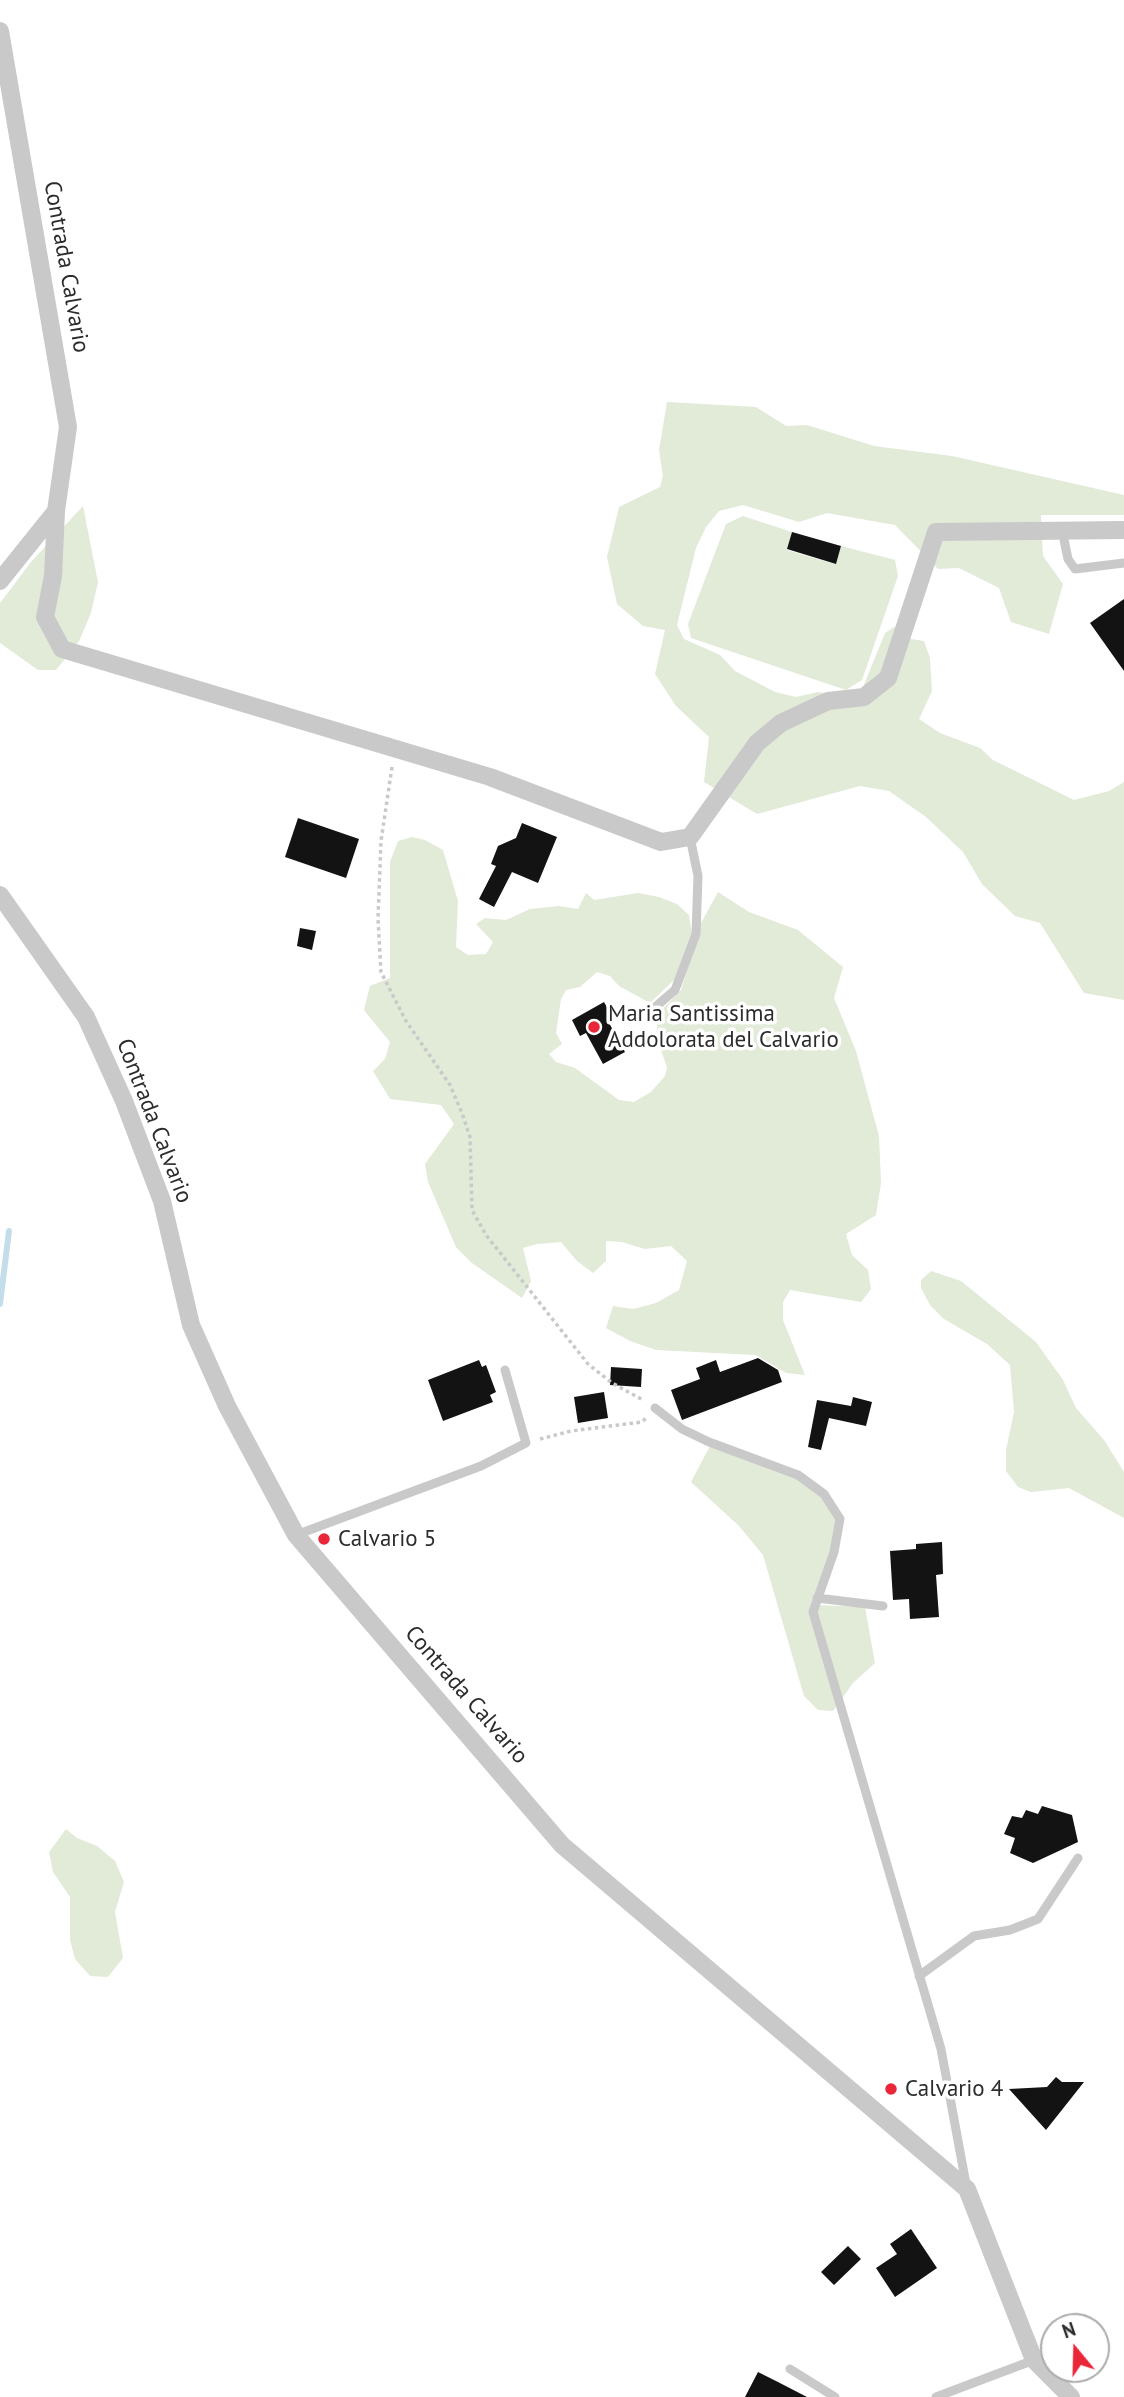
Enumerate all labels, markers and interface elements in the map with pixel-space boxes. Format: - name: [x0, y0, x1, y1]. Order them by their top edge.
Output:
- street label: Contrada Calvario: [37, 179, 95, 355]
- place label: Maria Santissima Addolorata del Calvario: [608, 1000, 839, 1054]
- marker: Maria Santissima Addolorata del Calvario: [586, 1019, 602, 1035]
- street label: Contrada Calvario: [110, 1035, 198, 1207]
- place label: Calvario 5: [338, 1525, 436, 1553]
- marker: Calvario 5: [316, 1531, 332, 1547]
- street label: Contrada Calvario: [399, 1620, 533, 1770]
- place label: Calvario 4: [905, 2075, 1003, 2103]
- marker: Calvario 4: [883, 2081, 899, 2097]
- north arrow: [1040, 2313, 1110, 2383]
- text: N: [1059, 2317, 1079, 2343]

